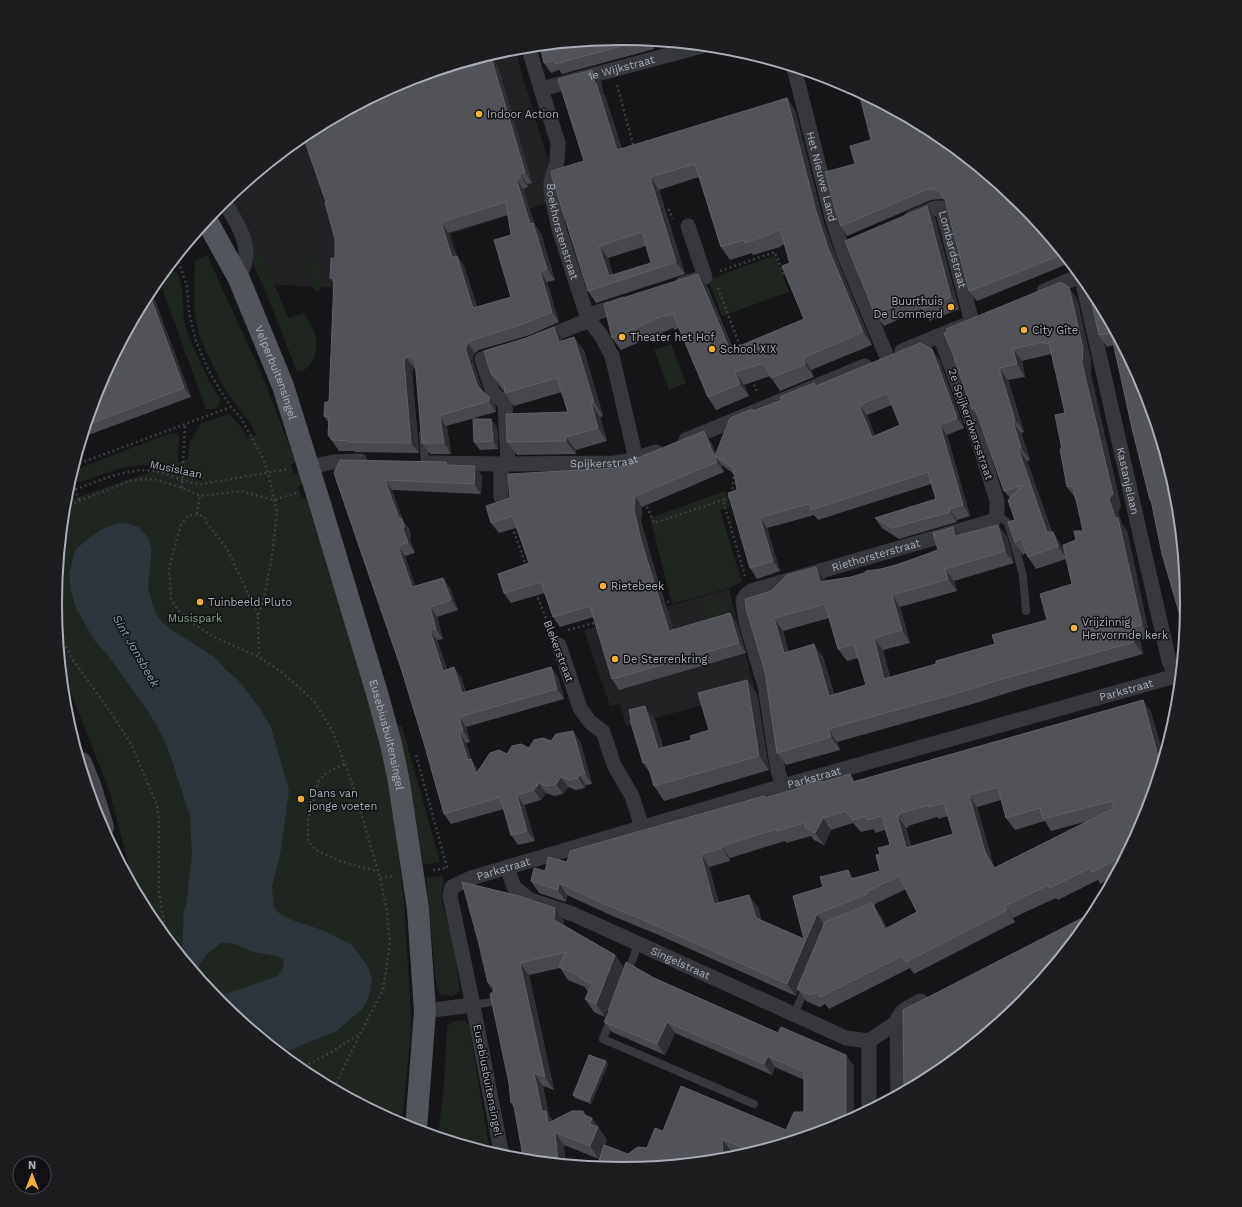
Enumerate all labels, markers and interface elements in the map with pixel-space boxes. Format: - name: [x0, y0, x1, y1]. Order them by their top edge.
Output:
- street label: 1e Wijkstraat: [587, 53, 656, 83]
- place label: Indoor Action: [487, 108, 559, 121]
- marker: Indoor Action: [474, 109, 484, 119]
- street label: Het Nieuwe Land: [803, 130, 839, 223]
- street label: Boekhorstenstraat: [544, 183, 581, 282]
- street label: Lombardstraat: [936, 209, 969, 290]
- place label: Buurthuis De Lommerd: [873, 295, 943, 321]
- marker: Buurthuis De Lommerd: [946, 302, 956, 312]
- street label: Velperbuitensingel: [252, 324, 299, 422]
- place label: City Gîte: [1032, 324, 1078, 337]
- marker: City Gîte: [1019, 325, 1029, 335]
- place label: Theater het Hof: [630, 331, 715, 344]
- marker: Theater het Hof: [617, 332, 627, 342]
- place label: School XIX: [720, 343, 777, 356]
- marker: School XIX: [707, 344, 717, 354]
- street label: 2e Spijkerdwarsstraat: [945, 367, 996, 482]
- street label: Kastanjelaan: [1114, 446, 1141, 516]
- street label: Spijkerstraat: [570, 452, 640, 470]
- street label: Musislaan: [149, 458, 203, 481]
- street label: Riethorsterstraat: [830, 536, 922, 574]
- place label: Rietebeek: [611, 580, 664, 593]
- marker: Rietebeek: [598, 581, 608, 591]
- place label: Tuinbeeld Pluto: [208, 596, 292, 609]
- marker: Tuinbeeld Pluto: [195, 597, 205, 607]
- water label: Sint Jansbeek: [110, 612, 163, 690]
- park label: Musispark: [168, 612, 222, 625]
- place label: Vrijzinnig Hervormde kerk: [1082, 616, 1168, 642]
- street label: Blekerstraat: [541, 618, 576, 684]
- marker: Vrijzinnig Hervormde kerk: [1069, 623, 1079, 633]
- place label: De Sterrenkring: [623, 653, 707, 666]
- marker: De Sterrenkring: [610, 654, 620, 664]
- street label: Parkstraat: [1098, 676, 1155, 704]
- street label: Eusebiusbuitensingel: [366, 678, 406, 792]
- street label: Parkstraat: [786, 764, 843, 791]
- place label: Dans van jonge voeten: [308, 787, 377, 813]
- marker: Dans van jonge voeten: [296, 794, 306, 804]
- street label: Parkstraat: [475, 855, 532, 883]
- street label: Singelstraat: [648, 944, 712, 983]
- street label: Eusebiusbuitensingel: [470, 1023, 505, 1138]
- north arrow: [12, 1155, 52, 1195]
- text: N: [28, 1159, 36, 1172]

